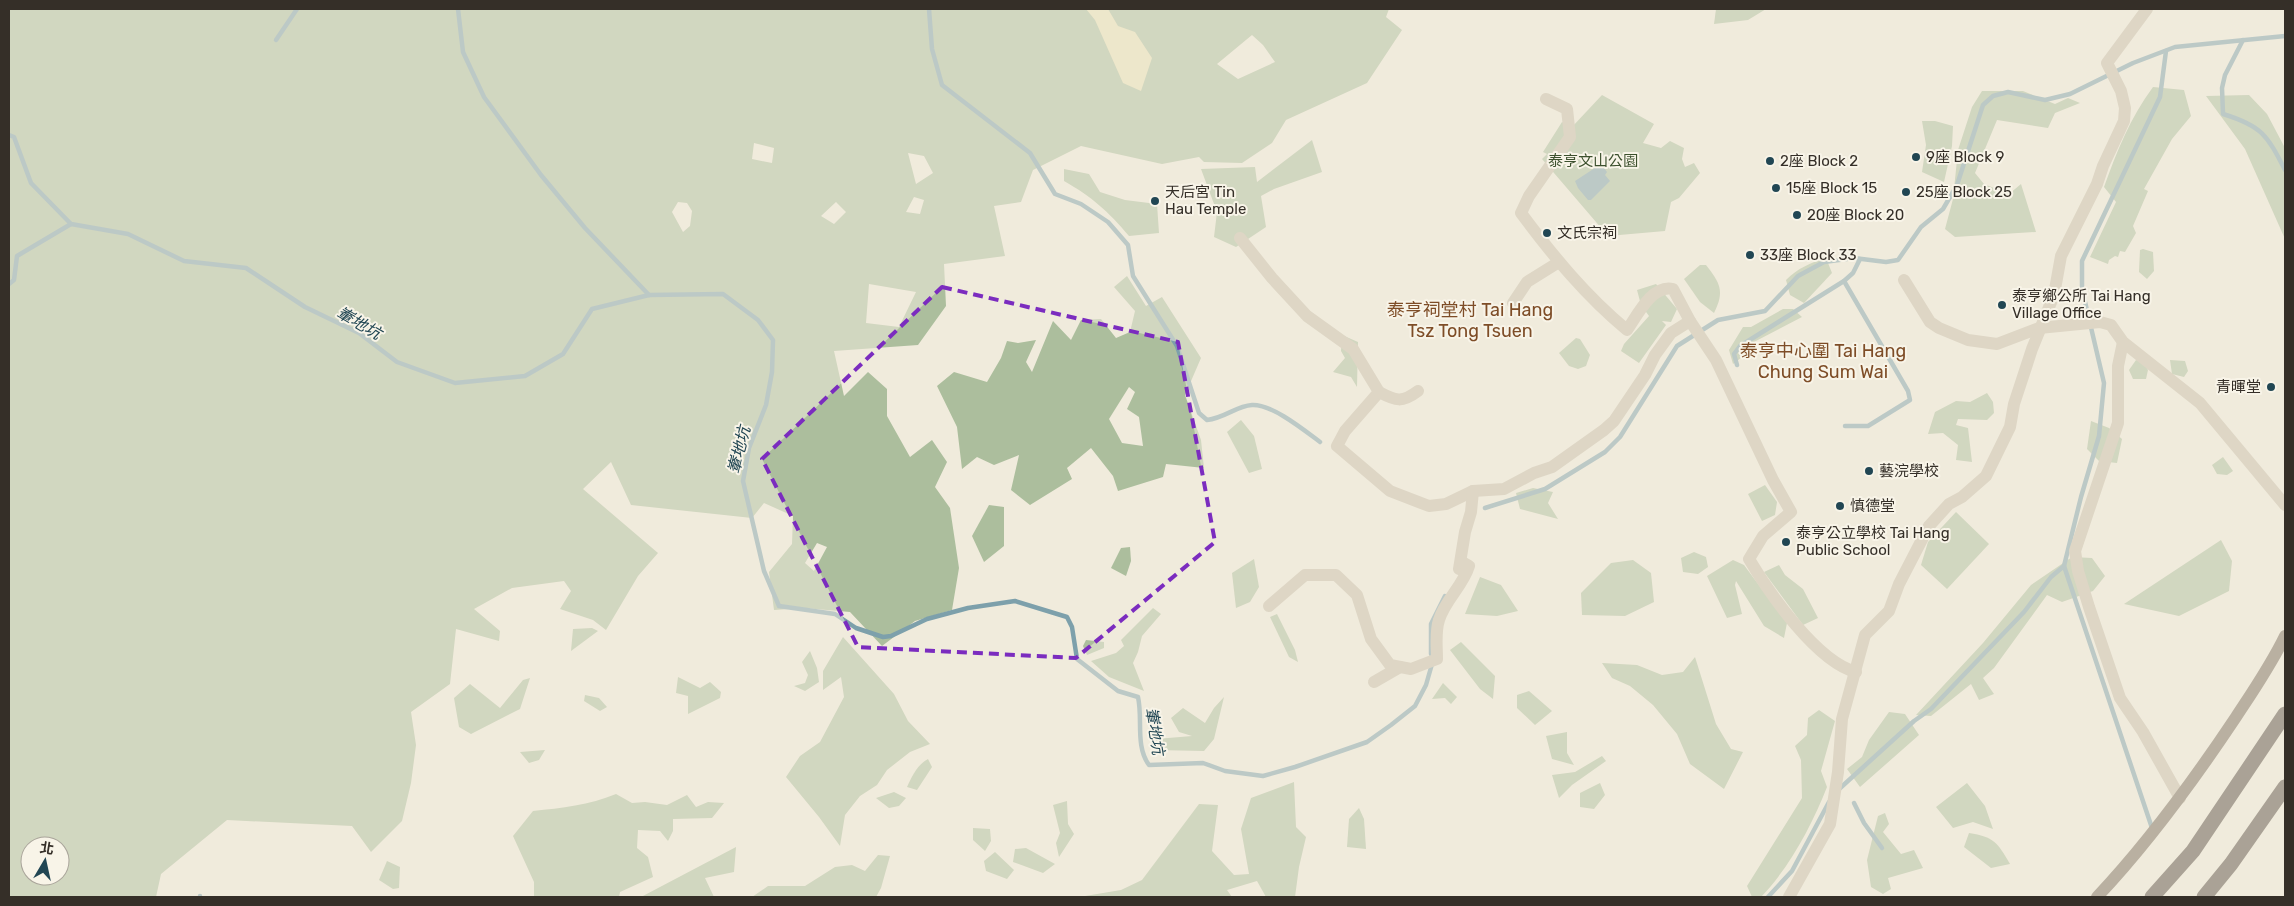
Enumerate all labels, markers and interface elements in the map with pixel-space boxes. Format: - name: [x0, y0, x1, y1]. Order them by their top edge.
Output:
- place label: 9座 Block 9: [1926, 148, 2004, 166]
- marker: 9座 Block 9: [1910, 151, 1922, 163]
- park label: 泰亨文山公園: [1548, 152, 1638, 170]
- place label: 2座 Block 2: [1780, 152, 1858, 170]
- marker: 2座 Block 2: [1764, 155, 1776, 167]
- place label: 15座 Block 15: [1786, 179, 1877, 197]
- marker: 15座 Block 15: [1770, 182, 1782, 194]
- place label: 天后宮 Tin Hau Temple: [1165, 183, 1246, 218]
- place label: 25座 Block 25: [1916, 183, 2012, 201]
- marker: 25座 Block 25: [1900, 186, 1912, 198]
- marker: 天后宮 Tin Hau Temple: [1149, 195, 1161, 207]
- place label: 20座 Block 20: [1807, 206, 1904, 224]
- marker: 20座 Block 20: [1791, 209, 1803, 221]
- place label: 文氏宗祠: [1557, 224, 1617, 242]
- marker: 文氏宗祠: [1541, 227, 1553, 239]
- place label: 33座 Block 33: [1760, 246, 1857, 264]
- marker: 33座 Block 33: [1744, 249, 1756, 261]
- place label: 泰亨鄉公所 Tai Hang Village Office: [2012, 287, 2151, 322]
- district label: 泰亨祠堂村 Tai Hang Tsz Tong Tsuen: [1387, 299, 1553, 342]
- marker: 泰亨鄉公所 Tai Hang Village Office: [1996, 299, 2008, 311]
- water label: 輋地坑: [333, 303, 386, 344]
- district label: 泰亨中心圍 Tai Hang Chung Sum Wai: [1740, 340, 1906, 383]
- place label: 青暉堂: [2216, 378, 2261, 396]
- marker: 青暉堂: [2265, 381, 2277, 393]
- water label: 輋地坑: [724, 422, 755, 476]
- place label: 藝浣學校: [1879, 462, 1939, 480]
- marker: 藝浣學校: [1863, 465, 1875, 477]
- place label: 慎德堂: [1850, 497, 1895, 515]
- marker: 慎德堂: [1834, 500, 1846, 512]
- place label: 泰亨公立學校 Tai Hang Public School: [1796, 524, 1950, 559]
- marker: 泰亨公立學校 Tai Hang Public School: [1780, 536, 1792, 548]
- water label: 輋地坑: [1142, 706, 1168, 758]
- north arrow: [20, 836, 70, 886]
- text: 北: [39, 839, 55, 858]

